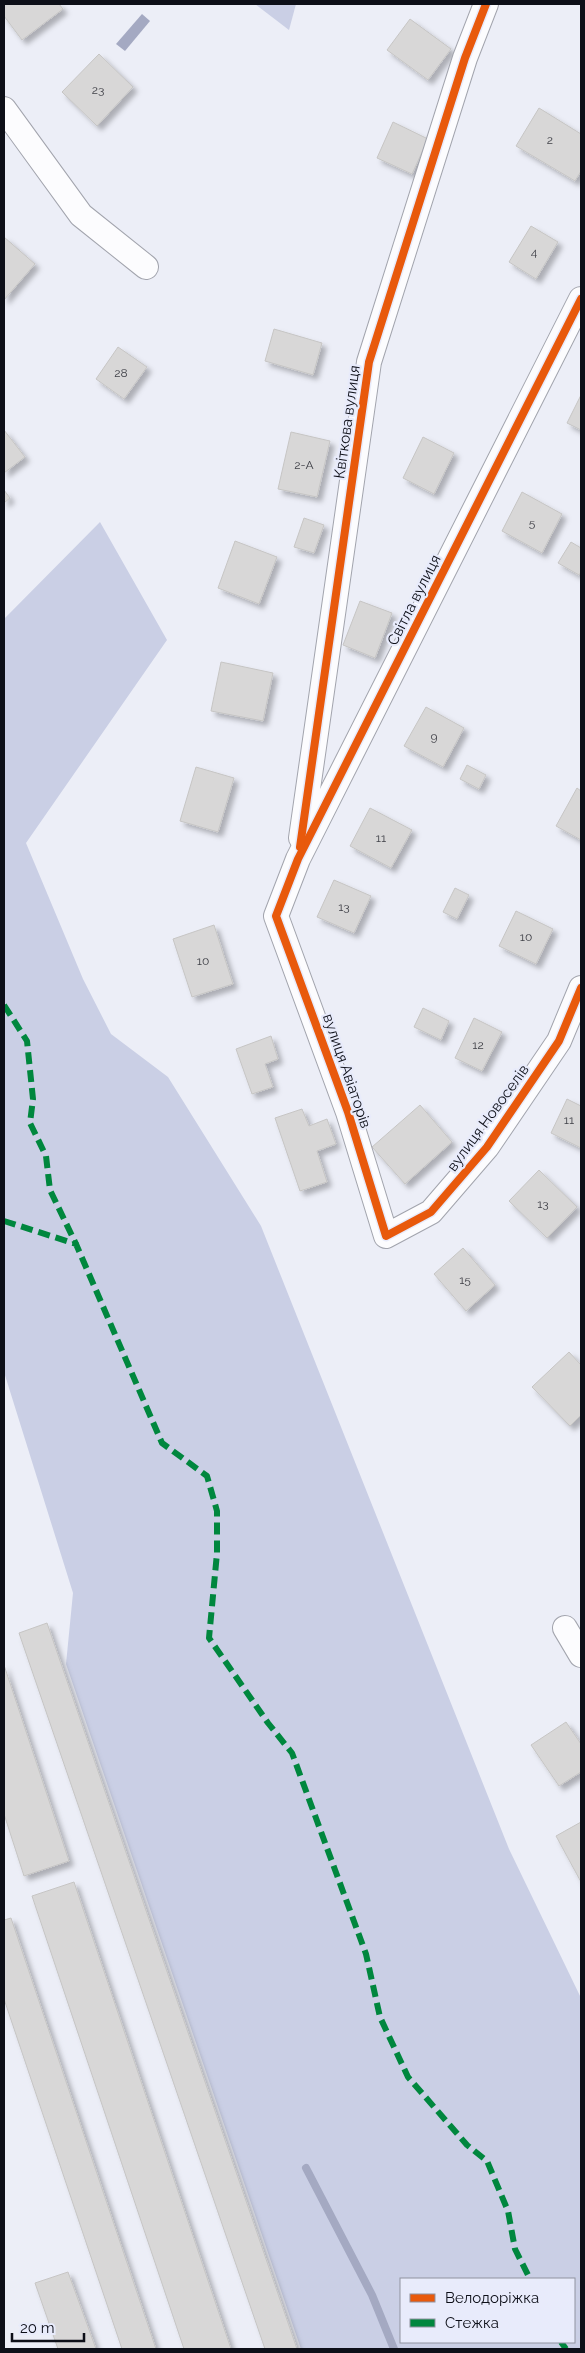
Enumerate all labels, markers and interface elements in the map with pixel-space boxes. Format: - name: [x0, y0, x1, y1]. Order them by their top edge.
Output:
- house number: 23: [92, 83, 104, 97]
- house number: 2: [547, 133, 553, 147]
- house number: 4: [531, 245, 538, 259]
- street label: Квіткова вулиця: [330, 364, 364, 480]
- house number: 28: [114, 366, 128, 380]
- house number: 2-А: [294, 458, 314, 472]
- house number: 5: [529, 516, 536, 530]
- street label: Світла вулиця: [383, 552, 445, 648]
- house number: 9: [430, 730, 438, 744]
- house number: 11: [376, 831, 386, 845]
- house number: 13: [338, 900, 350, 914]
- house number: 10: [520, 930, 532, 944]
- house number: 10: [197, 954, 209, 968]
- street label: вулиця Авіаторів: [319, 1012, 375, 1130]
- house number: 12: [472, 1038, 484, 1052]
- street label: вулиця Новоселів: [443, 1061, 533, 1175]
- house number: 11: [564, 1113, 574, 1127]
- house number: 13: [537, 1197, 549, 1211]
- house number: 15: [459, 1273, 471, 1287]
- legend: [400, 2278, 575, 2343]
- text: Велодоріжка: [445, 2289, 539, 2307]
- scale bar: [12, 2310, 85, 2342]
- text: Стежка: [445, 2314, 499, 2332]
- text: 20 m: [20, 2319, 55, 2337]

